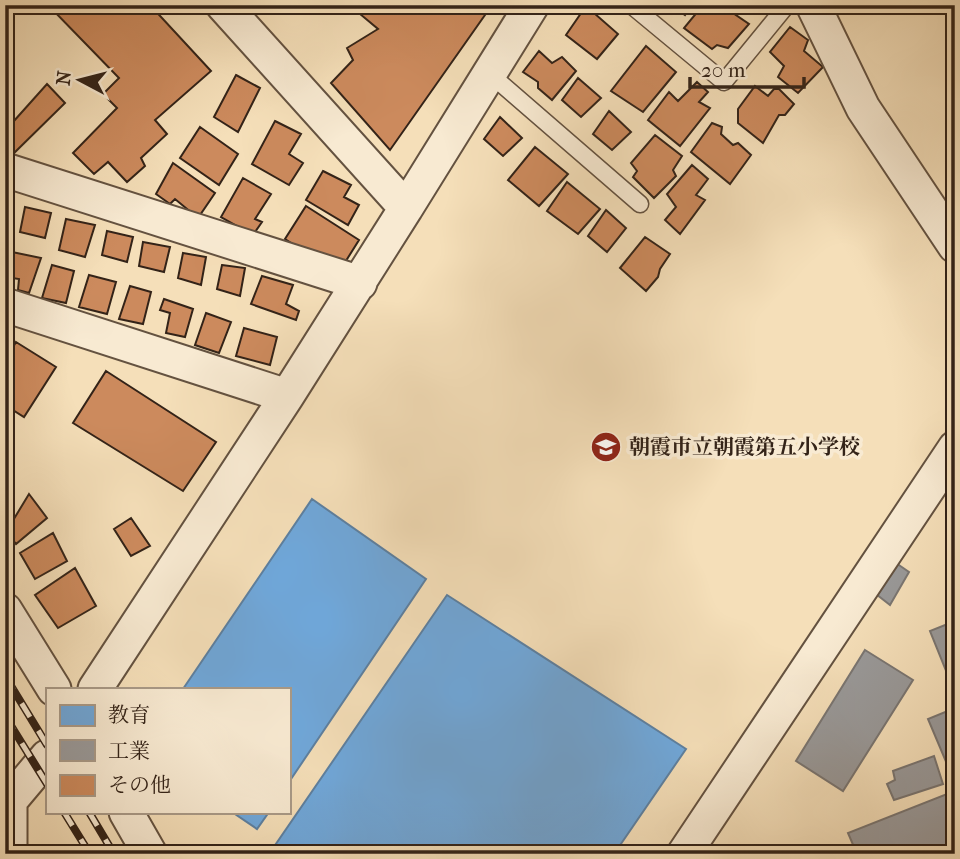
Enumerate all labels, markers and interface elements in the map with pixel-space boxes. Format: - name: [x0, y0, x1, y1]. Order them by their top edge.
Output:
- north arrow: [46, 46, 116, 116]
- scale bar: [690, 46, 804, 90]
- text: 20 m: [701, 58, 746, 82]
- text: N: [52, 69, 76, 87]
- school or university icon: 朝霞市立朝霞第五小学校: [589, 430, 623, 464]
- place label: 朝霞市立朝霞第五小学校: [629, 435, 860, 459]
- legend: [46, 688, 290, 814]
- text: 教育: [108, 703, 150, 727]
- text: 工業: [108, 739, 150, 763]
- text: その他: [108, 773, 171, 797]

